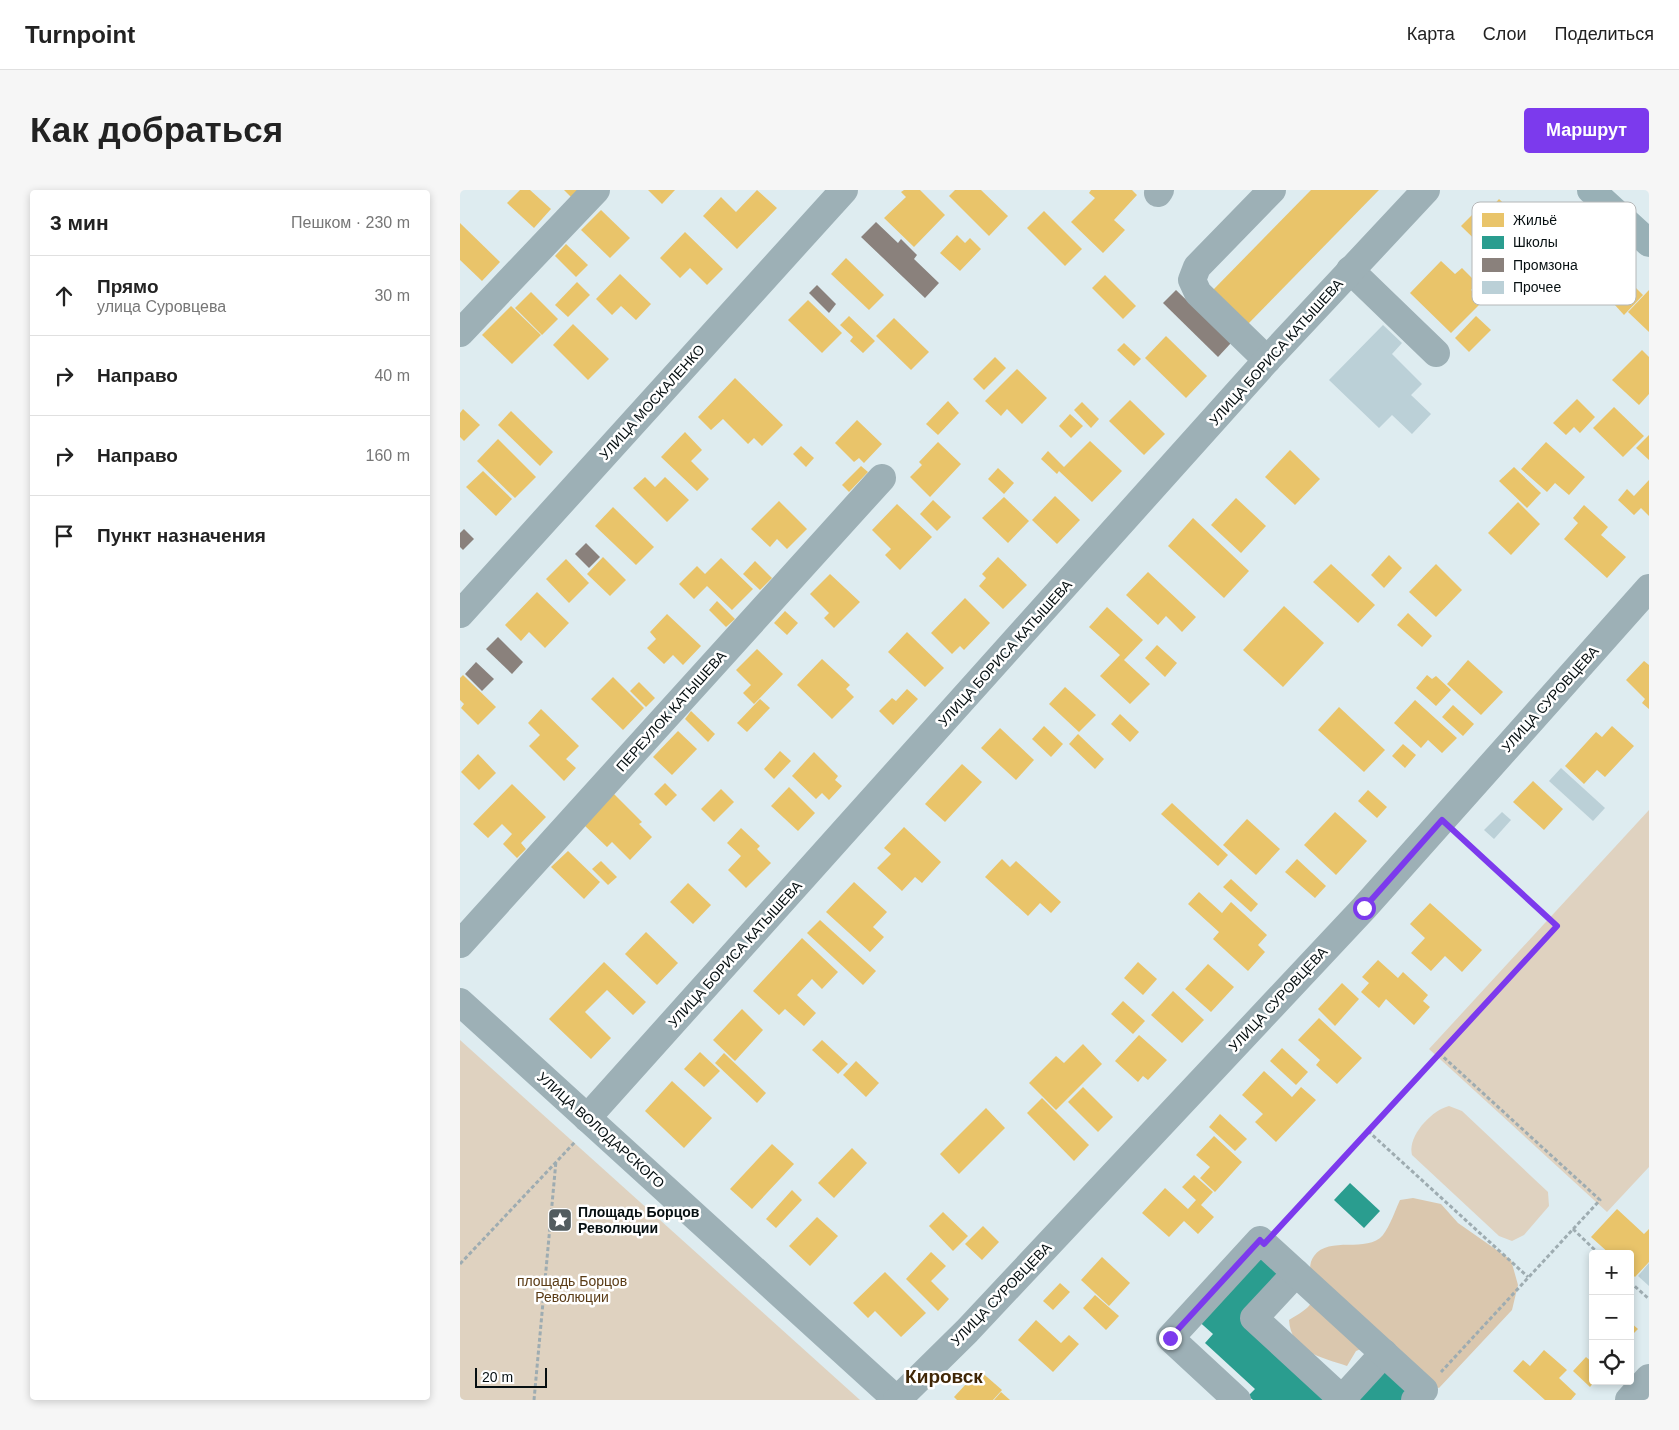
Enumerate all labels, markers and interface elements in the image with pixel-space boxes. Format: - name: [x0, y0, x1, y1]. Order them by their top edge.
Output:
- text: Turnpoint: [25, 21, 135, 48]
- text: Карта: [1407, 24, 1455, 44]
- text: Слои: [1483, 24, 1527, 44]
- text: Поделиться: [1555, 24, 1654, 44]
- button: Маршрут: [1524, 108, 1649, 153]
- text: Как добраться: [30, 110, 283, 149]
- legend: [1472, 202, 1636, 305]
- text: 3 мин: [50, 211, 109, 234]
- text: Жильё: [1513, 212, 1557, 228]
- text: Пешком · 230 m: [291, 214, 410, 231]
- text: Школы: [1513, 234, 1558, 250]
- text: Промзона: [1513, 257, 1578, 273]
- street label: УЛИЦА БОРИСА КАТЫШЕВА: [1206, 275, 1346, 428]
- text: Прямо: [97, 276, 159, 297]
- text: Прочее: [1513, 279, 1561, 295]
- icon: ahead: [50, 282, 78, 310]
- text: 30 m: [374, 287, 410, 304]
- text: улица Суровцева: [97, 298, 226, 315]
- street label: УЛИЦА МОСКАЛЕНКО: [596, 341, 708, 463]
- icon: right: [50, 362, 78, 390]
- text: Направо: [97, 365, 178, 386]
- text: 40 m: [374, 367, 410, 384]
- icon: right: [50, 442, 78, 470]
- text: Направо: [97, 445, 178, 466]
- text: 160 m: [366, 447, 410, 464]
- icon: arrive: [50, 522, 78, 550]
- text: Пункт назначения: [97, 525, 266, 546]
- street label: УЛИЦА БОРИСА КАТЫШЕВА: [935, 576, 1075, 729]
- street label: УЛИЦА СУРОВЦЕВА: [1498, 642, 1602, 755]
- street label: ПЕРЕУЛОК КАТЫШЕВА: [613, 647, 730, 774]
- street label: УЛИЦА БОРИСА КАТЫШЕВА: [665, 877, 805, 1030]
- route start: [1353, 897, 1376, 920]
- street label: УЛИЦА СУРОВЦЕВА: [1225, 943, 1331, 1055]
- street label: УЛИЦА ВОЛОДАРСКОГО: [534, 1069, 668, 1191]
- place label: Площадь Борцов Революции: [578, 1204, 700, 1236]
- place icon: Площадь Борцов Революции: [547, 1207, 573, 1233]
- street label: УЛИЦА СУРОВЦЕВА: [948, 1239, 1055, 1349]
- map controls: [1589, 1250, 1634, 1385]
- button: +: [1589, 1250, 1634, 1295]
- park label: площадь Борцов Революции: [517, 1273, 627, 1305]
- button: −: [1589, 1295, 1634, 1340]
- route end: [1159, 1327, 1182, 1350]
- button: locate: [1589, 1340, 1634, 1385]
- scale bar: [475, 1365, 548, 1388]
- district label: Кировск: [905, 1366, 983, 1387]
- text: 20 m: [482, 1369, 513, 1385]

